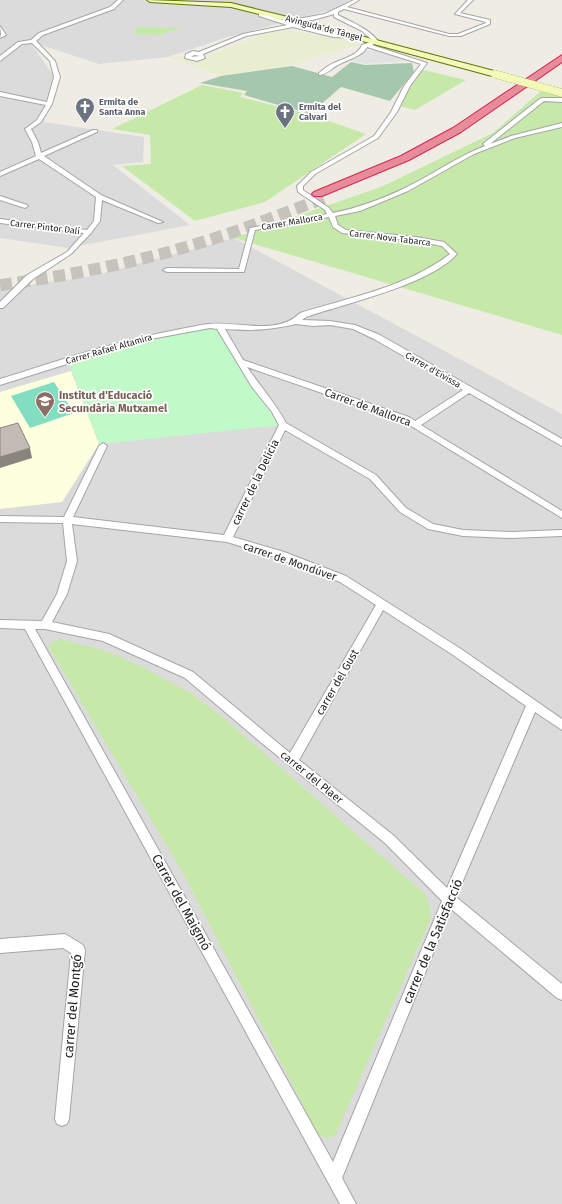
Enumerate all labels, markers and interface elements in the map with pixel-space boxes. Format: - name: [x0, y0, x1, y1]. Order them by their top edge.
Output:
- street label: Avinguda de Tàngel: [285, 13, 364, 43]
- church icon: Ermita de Santa Anna: [74, 96, 96, 124]
- place label: Ermita de Santa Anna: [99, 97, 145, 117]
- church icon: Ermita del Calvari: [274, 101, 296, 129]
- place label: Ermita del Calvari: [299, 102, 341, 122]
- street label: Carrer Mallorca: [261, 212, 323, 232]
- street label: Carrer Pintor Dalí: [10, 218, 81, 236]
- street label: Carrer Nova Tabarca: [349, 228, 431, 248]
- street label: Carrer Rafael Altamira: [65, 332, 153, 366]
- street label: Carrer d'Eivissa: [404, 350, 462, 390]
- street label: Carrer de Mallorca: [323, 386, 413, 429]
- place label: Institut d'Educació Secundària Mutxamel: [59, 389, 168, 415]
- school or university icon: Institut d'Educació Secundària Mutxamel: [34, 390, 56, 418]
- street label: carrer de la Delícia: [229, 437, 282, 527]
- street label: carrer de Mondúver: [241, 539, 339, 584]
- street label: carrer del Gust: [313, 647, 361, 717]
- street label: carrer del Plaer: [278, 748, 346, 807]
- street label: Carrer del Maigmó: [149, 851, 214, 953]
- street label: carrer de la Satisfacció: [399, 877, 466, 1006]
- street label: carrer del Montgó: [60, 953, 85, 1059]

